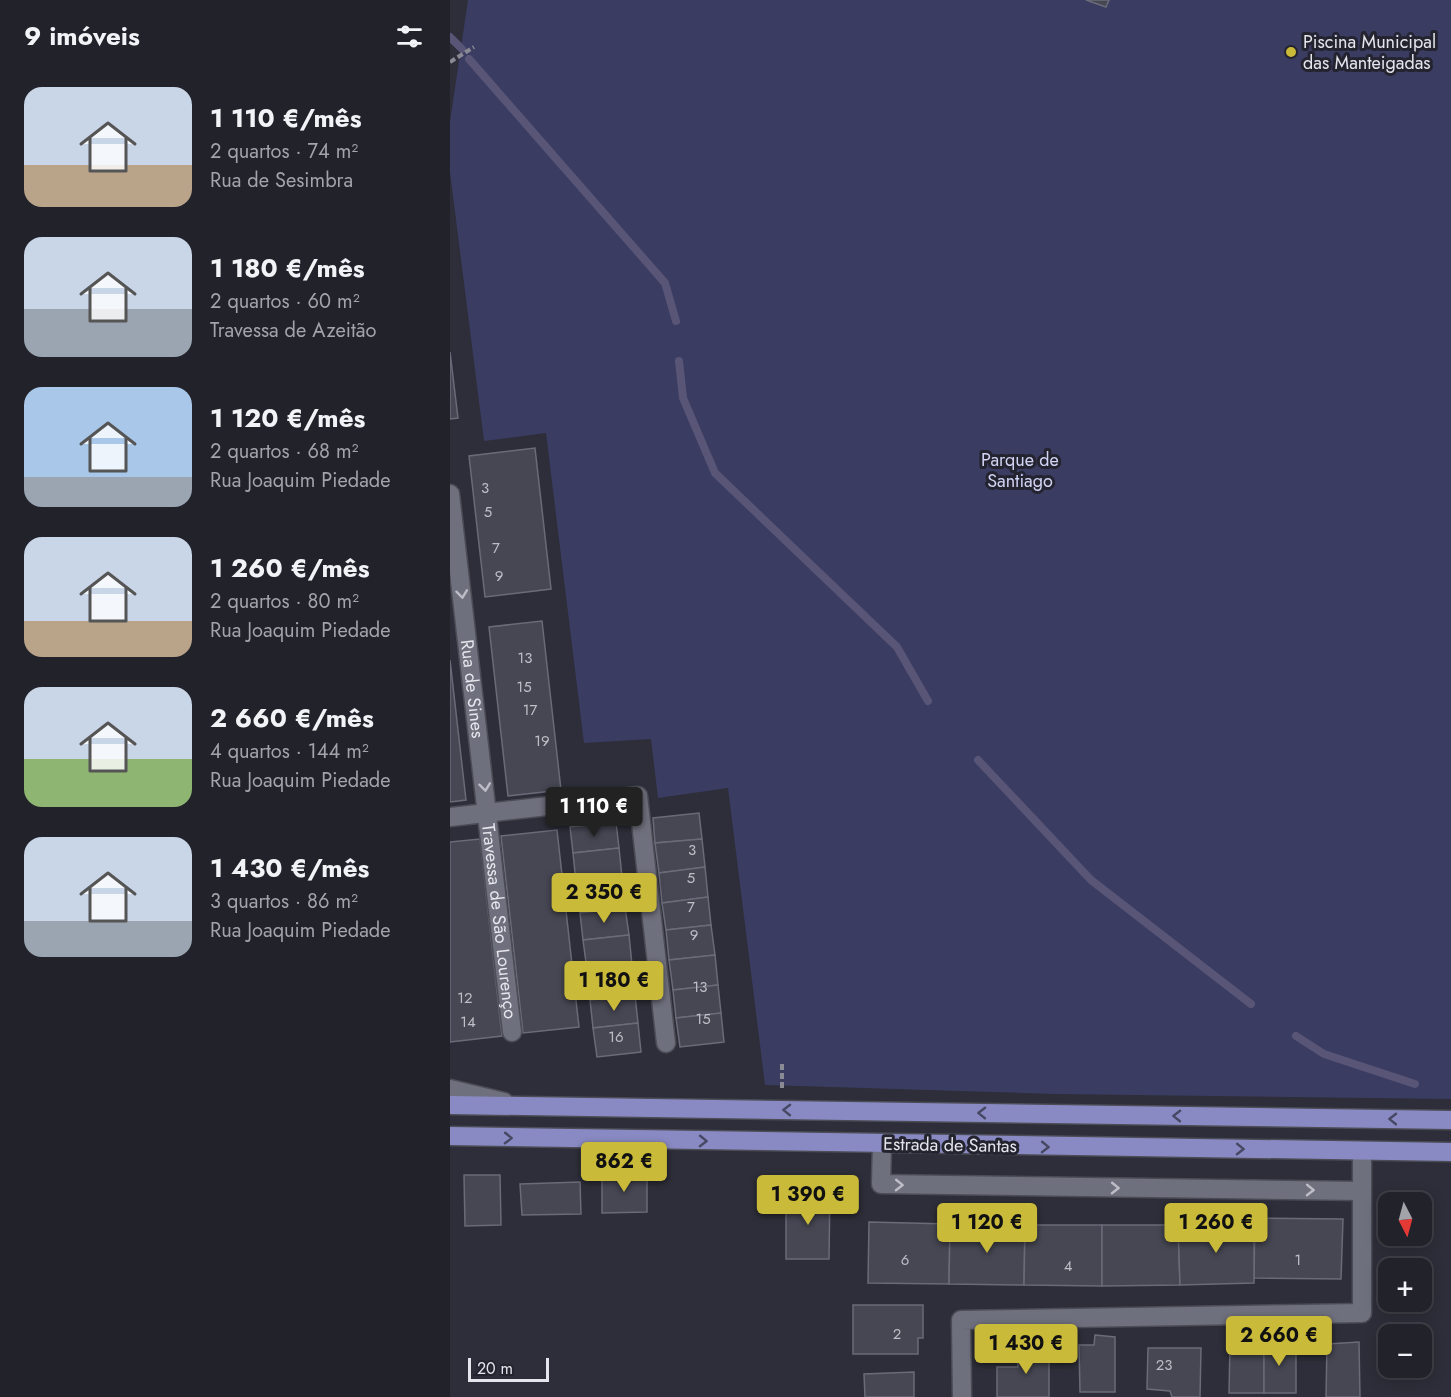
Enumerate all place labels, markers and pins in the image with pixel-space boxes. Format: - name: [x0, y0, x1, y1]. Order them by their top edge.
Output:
- place label: Piscina Municipal das Manteigadas: [1303, 29, 1436, 76]
- marker: Piscina Municipal das Manteigadas: [1284, 45, 1298, 59]
- pin: 1 110 €: [539, 787, 649, 838]
- pin: 2 350 €: [549, 873, 659, 924]
- pin: 1 180 €: [559, 961, 669, 1012]
- pin: 862 €: [582, 1142, 666, 1193]
- pin: 1 390 €: [753, 1175, 863, 1226]
- pin: 1 120 €: [932, 1203, 1042, 1254]
- pin: 1 260 €: [1161, 1203, 1271, 1254]
- pin: 2 660 €: [1224, 1316, 1334, 1367]
- pin: 1 430 €: [971, 1324, 1081, 1375]

